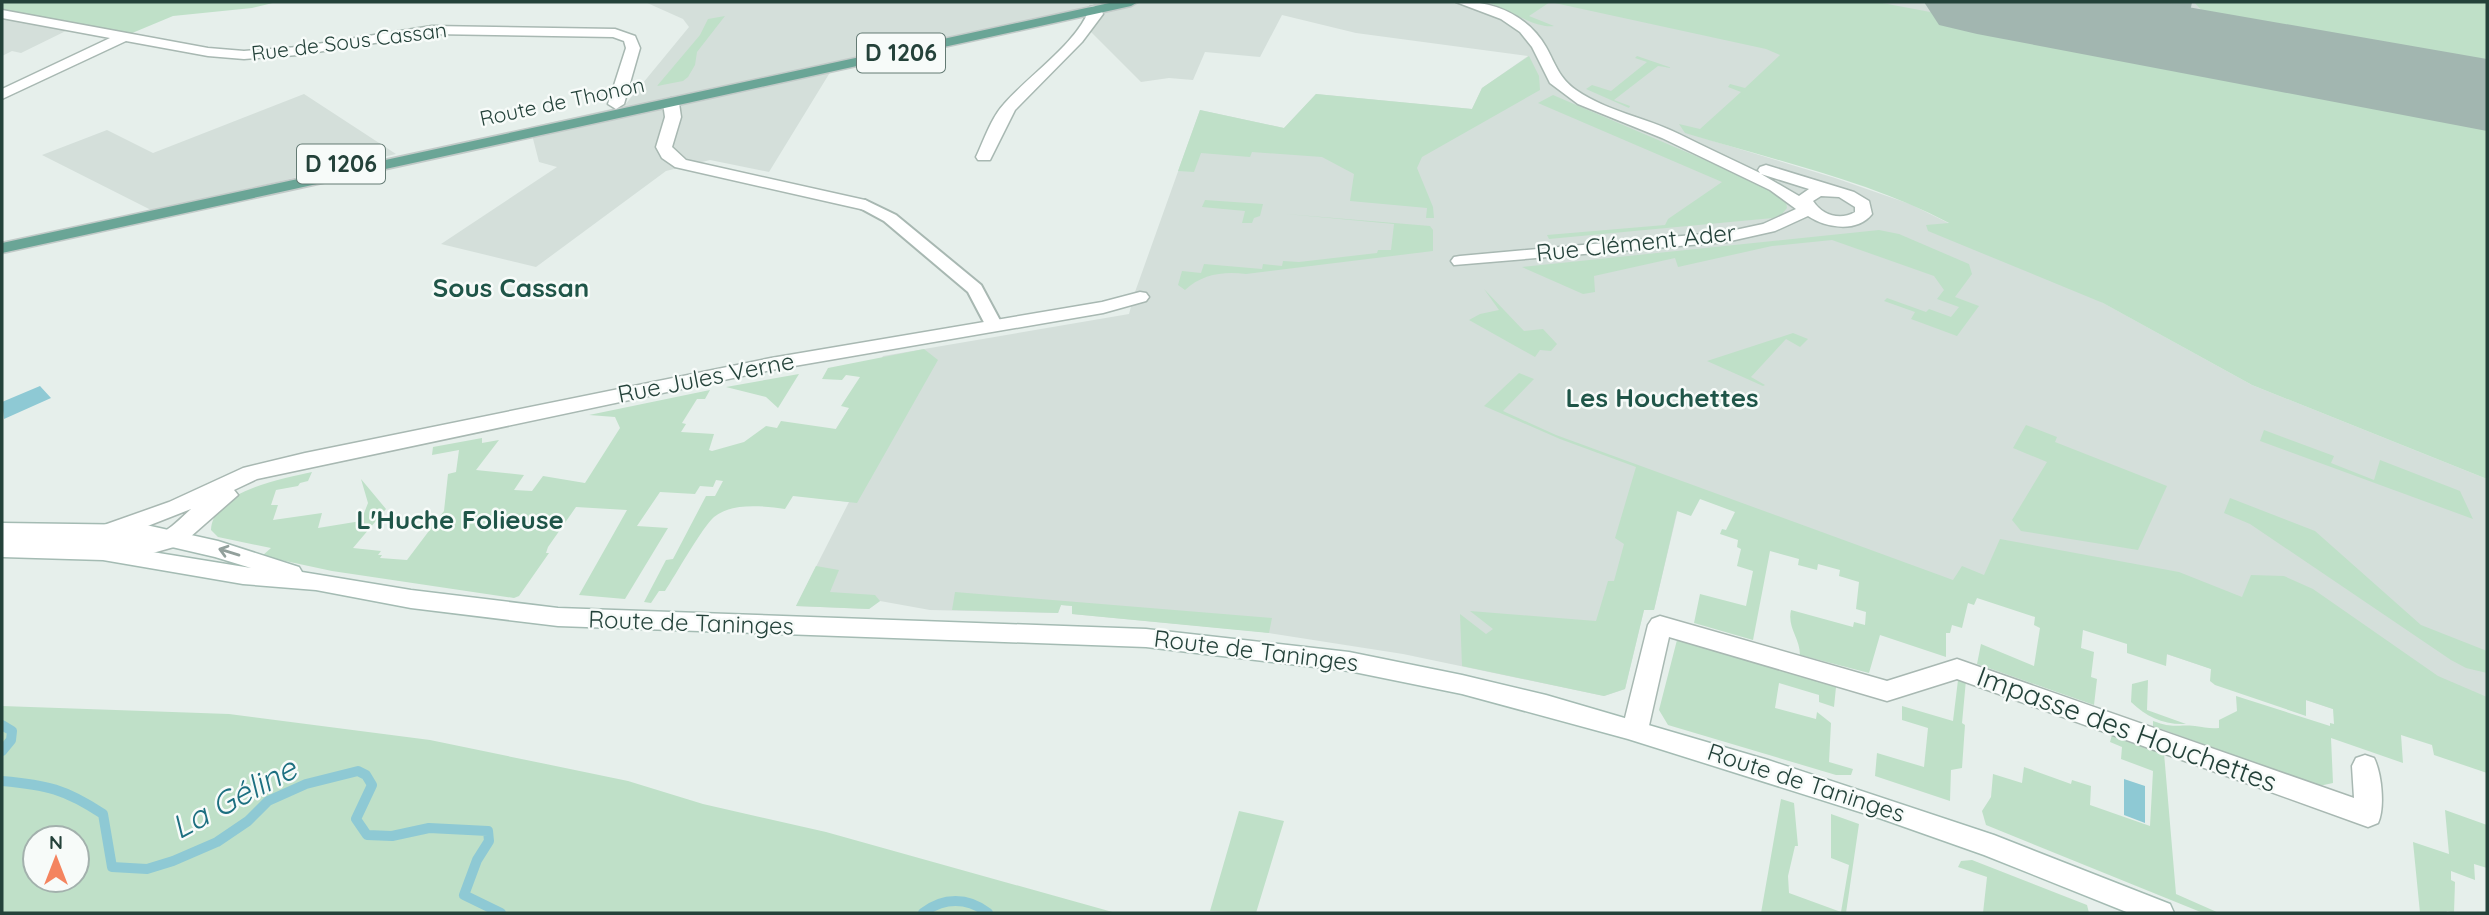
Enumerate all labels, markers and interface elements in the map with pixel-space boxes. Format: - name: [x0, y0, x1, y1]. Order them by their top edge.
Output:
- street label: Rue de Sous Cassan: [250, 16, 448, 66]
- road number: D 1206: [857, 34, 945, 72]
- street label: Route de Thonon: [477, 71, 647, 131]
- road number: D 1206: [297, 144, 385, 183]
- street label: Rue Clément Ader: [1534, 217, 1737, 267]
- district label: Sous Cassan: [433, 271, 589, 304]
- street label: Rue Jules Verne: [615, 345, 797, 409]
- district label: Les Houchettes: [1565, 381, 1759, 414]
- district label: L'Huche Folieuse: [356, 503, 564, 536]
- one-way arrow: [218, 545, 240, 558]
- street label: Route de Taninges: [588, 603, 794, 641]
- street label: Route de Taninges: [1152, 623, 1360, 677]
- street label: Impasse des Houchettes: [1972, 658, 2282, 799]
- street label: Route de Taninges: [1704, 736, 1909, 828]
- water label: La Géline: [164, 747, 305, 847]
- north arrow: [21, 824, 91, 894]
- text: N: [49, 830, 63, 854]

